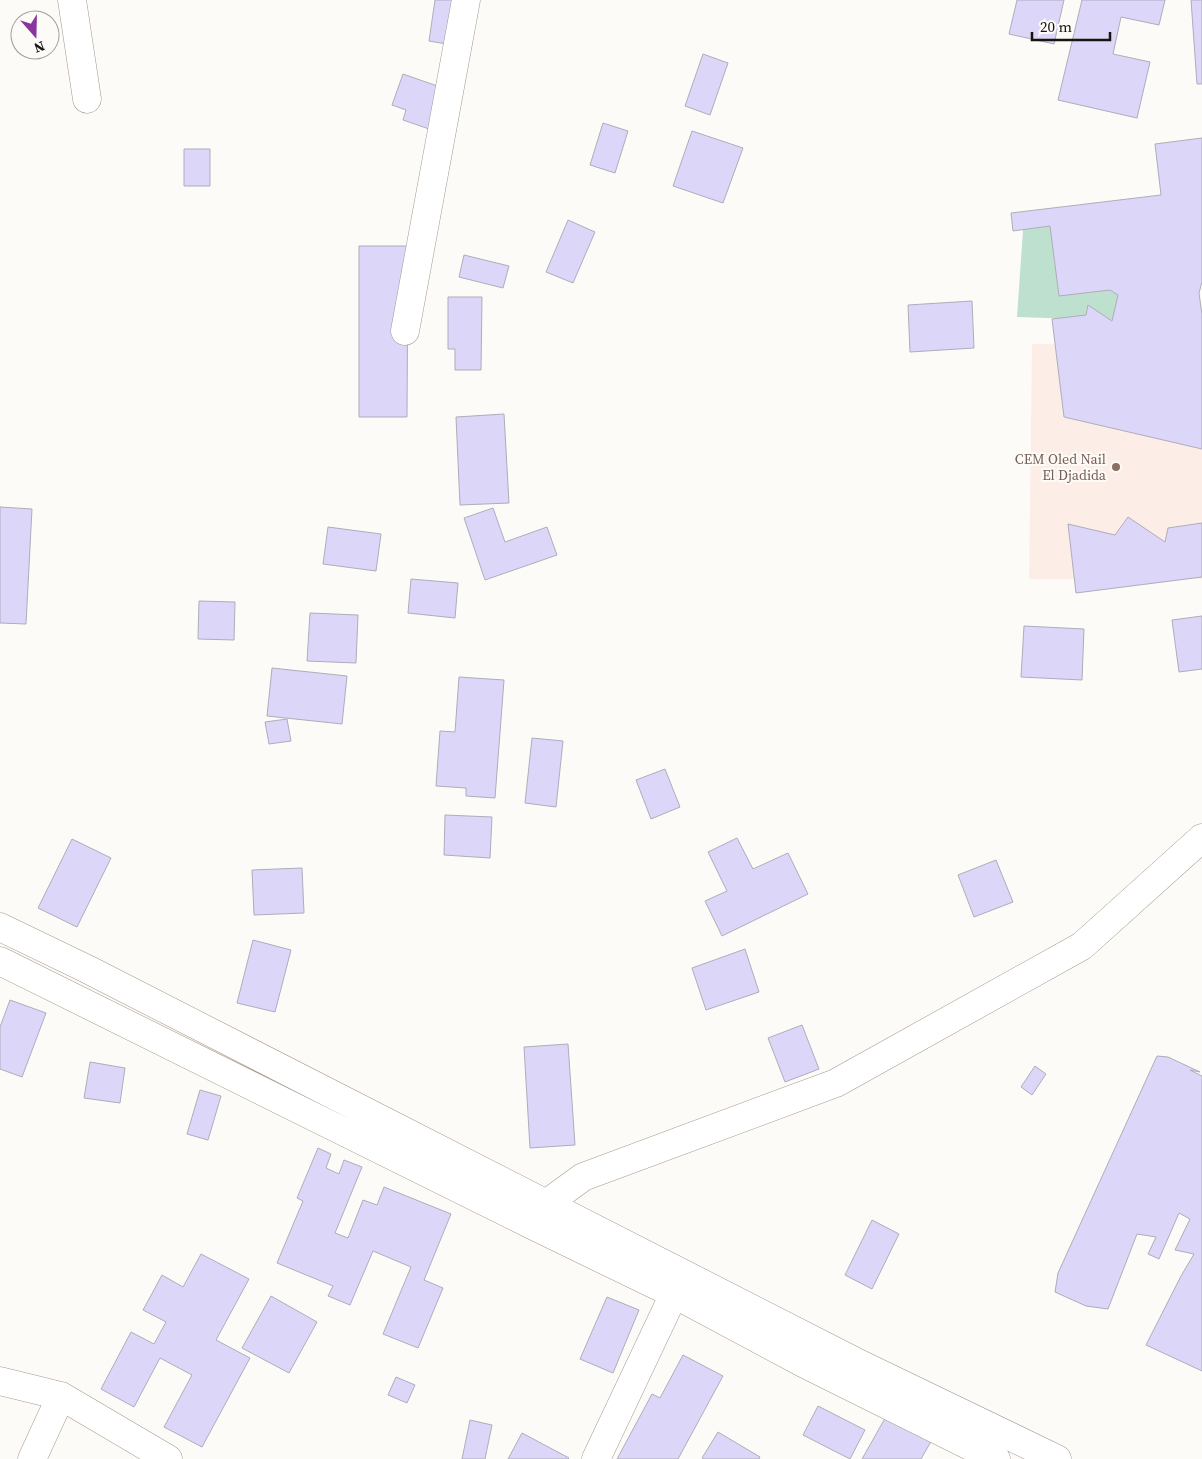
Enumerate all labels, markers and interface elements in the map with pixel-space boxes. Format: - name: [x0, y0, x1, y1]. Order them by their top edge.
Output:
- north arrow: [10, 10, 60, 60]
- scale bar: [1032, 10, 1110, 42]
- text: 20 m: [1040, 16, 1072, 37]
- text: N: [31, 36, 48, 58]
- place label: CEM Oled Nail El Djadida: [1015, 449, 1107, 485]
- marker: CEM Oled Nail El Djadida: [1110, 461, 1122, 473]

